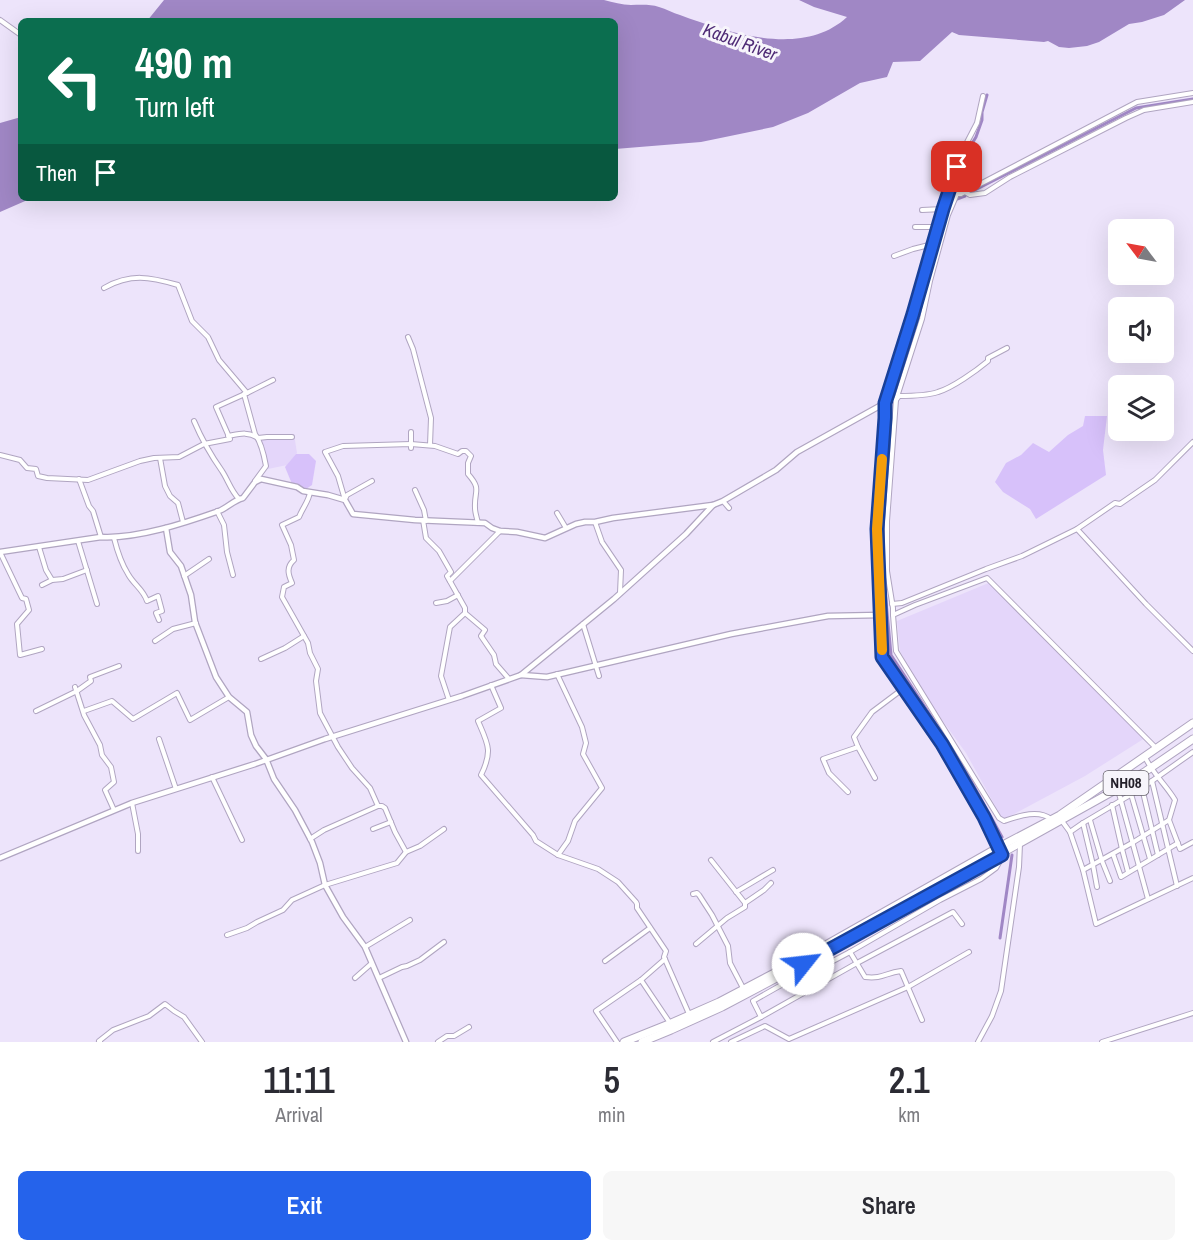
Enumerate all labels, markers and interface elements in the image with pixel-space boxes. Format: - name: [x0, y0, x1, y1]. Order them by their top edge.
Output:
- water label: Kabul River: [700, 17, 782, 67]
- text: 490 m: [135, 35, 233, 91]
- icon: left: [36, 42, 114, 120]
- text: Turn left: [135, 89, 214, 125]
- pin: [931, 141, 982, 192]
- icon: arrive: [940, 150, 973, 183]
- icon: arrive: [89, 156, 122, 189]
- text: Then: [36, 158, 77, 188]
- north arrow: [1108, 219, 1174, 285]
- map controls: [1108, 219, 1174, 441]
- button: sound: [1108, 297, 1174, 363]
- button: layers: [1108, 375, 1174, 441]
- road number: NH08: [1104, 771, 1148, 795]
- position arrow: [771, 932, 835, 996]
- text: 11:11: [263, 1056, 335, 1104]
- text: 5: [603, 1056, 620, 1104]
- text: 2.1: [889, 1056, 930, 1104]
- text: Arrival: [275, 1101, 323, 1128]
- text: min: [598, 1101, 625, 1128]
- text: km: [898, 1101, 920, 1128]
- button: Exit: [18, 1171, 591, 1240]
- button: Share: [603, 1171, 1175, 1240]

